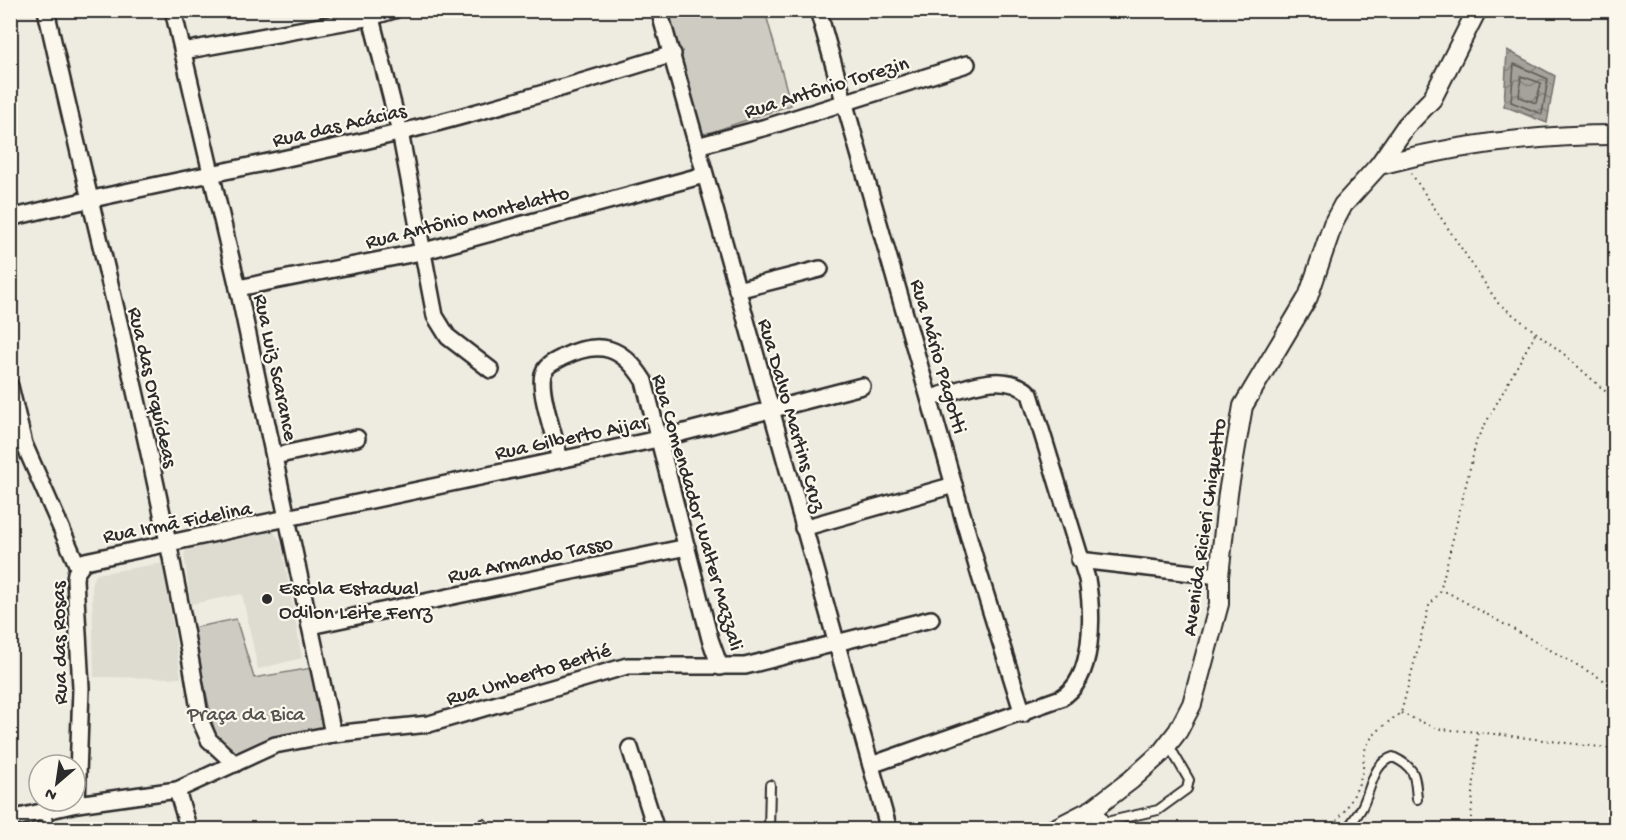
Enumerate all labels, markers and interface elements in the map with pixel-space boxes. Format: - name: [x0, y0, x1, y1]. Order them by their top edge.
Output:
- street label: Rua Antônio Torezin: [742, 52, 912, 126]
- street label: Rua das Acácias: [271, 100, 410, 155]
- street label: Rua Antônio Montelatto: [363, 182, 572, 257]
- street label: Rua Mário Pagotti: [903, 277, 971, 437]
- street label: Rua Luiz Scarance: [246, 292, 302, 445]
- street label: Rua das Orquídeas: [120, 305, 181, 472]
- street label: Rua Dalvo Martins Cruz: [750, 316, 829, 516]
- street label: Rua Comendador Walter Mazzali: [644, 372, 747, 654]
- street label: Rua Gilberto Aijar: [493, 411, 652, 468]
- street label: Avenida Ricieri Chiquetto: [1179, 417, 1234, 638]
- street label: Rua Irmã Fidelina: [101, 498, 255, 551]
- street label: Rua Armando Tasso: [446, 532, 616, 591]
- place label: Escola Estadual Odilon Leite Ferrz: [279, 578, 433, 627]
- street label: Rua das Rosas: [48, 580, 75, 705]
- marker: Escola Estadual Odilon Leite Ferrz: [260, 592, 274, 606]
- street label: Rua Umberto Bertié: [443, 639, 616, 713]
- park label: Praça da Bica: [186, 704, 306, 729]
- north arrow: [27, 753, 87, 813]
- text: N: [42, 782, 61, 804]

